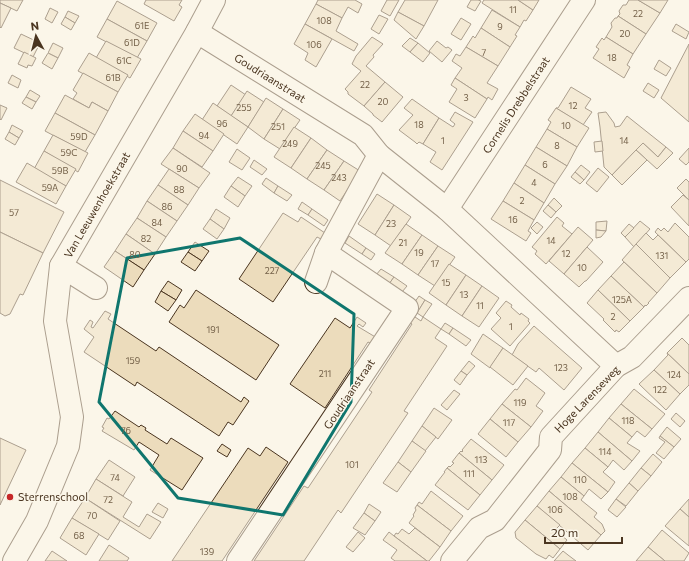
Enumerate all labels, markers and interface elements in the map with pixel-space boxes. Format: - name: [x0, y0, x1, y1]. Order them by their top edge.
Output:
- house number: 11: [509, 4, 517, 15]
- house number: 22: [633, 8, 643, 19]
- house number: 108: [316, 15, 332, 26]
- north arrow: [16, 16, 56, 56]
- text: N: [30, 19, 40, 33]
- house number: 61E: [135, 20, 149, 31]
- house number: 9: [497, 21, 503, 32]
- house number: 20: [620, 28, 631, 39]
- house number: 61D: [124, 37, 140, 48]
- house number: 106: [306, 39, 322, 50]
- house number: 7: [482, 47, 487, 58]
- street label: Goudriaanstraat: [232, 50, 309, 105]
- house number: 18: [607, 52, 617, 63]
- street label: Cornelis Drebbelstraat: [479, 53, 552, 156]
- house number: 61C: [116, 55, 132, 66]
- house number: 61B: [105, 72, 121, 83]
- house number: 22: [360, 79, 370, 90]
- house number: 3: [463, 92, 469, 103]
- house number: 20: [378, 96, 389, 107]
- house number: 12: [569, 100, 577, 111]
- house number: 255: [236, 102, 252, 113]
- house number: 96: [217, 118, 227, 129]
- house number: 18: [414, 119, 424, 130]
- house number: 10: [561, 120, 571, 131]
- house number: 251: [271, 121, 285, 132]
- house number: 94: [199, 130, 210, 141]
- house number: 59D: [70, 131, 88, 142]
- house number: 1: [441, 135, 445, 146]
- house number: 14: [619, 135, 629, 146]
- house number: 249: [282, 138, 298, 149]
- house number: 8: [554, 140, 560, 151]
- house number: 59C: [61, 147, 77, 158]
- street label: Van Leeuwenhoekstraat: [61, 149, 133, 260]
- house number: 6: [542, 159, 548, 170]
- house number: 245: [315, 160, 331, 171]
- house number: 90: [176, 163, 188, 174]
- house number: 59B: [52, 165, 68, 176]
- house number: 243: [331, 172, 347, 183]
- house number: 4: [531, 177, 537, 188]
- house number: 59A: [42, 182, 58, 193]
- house number: 88: [174, 184, 184, 195]
- house number: 2: [520, 195, 525, 206]
- house number: 86: [162, 201, 172, 212]
- house number: 57: [9, 207, 19, 218]
- house number: 16: [508, 214, 518, 225]
- house number: 84: [152, 217, 163, 228]
- house number: 23: [386, 218, 396, 229]
- house number: 82: [141, 233, 151, 244]
- house number: 14: [546, 235, 556, 246]
- house number: 21: [399, 237, 407, 248]
- house number: 19: [414, 247, 424, 258]
- house number: 12: [562, 248, 570, 259]
- house number: 80: [129, 249, 141, 260]
- house number: 131: [656, 250, 668, 261]
- house number: 17: [431, 258, 440, 269]
- house number: 10: [577, 262, 587, 273]
- house number: 227: [265, 265, 280, 276]
- house number: 15: [441, 277, 451, 288]
- house number: 13: [460, 289, 468, 300]
- house number: 125A: [612, 294, 632, 305]
- house number: 11: [476, 300, 484, 311]
- house number: 2: [611, 311, 616, 322]
- house number: 1: [509, 321, 513, 332]
- house number: 191: [206, 324, 220, 335]
- house number: 159: [126, 355, 140, 366]
- street label: Goudriaanstraat: [320, 356, 377, 431]
- street label: Hoge Larenseweg: [551, 362, 622, 435]
- house number: 123: [554, 362, 568, 373]
- house number: 211: [319, 368, 331, 379]
- house number: 124: [667, 369, 682, 380]
- house number: 122: [653, 384, 667, 395]
- house number: 119: [513, 397, 527, 408]
- house number: 118: [621, 415, 635, 426]
- house number: 117: [503, 417, 515, 428]
- house number: 76: [121, 425, 131, 436]
- house number: 114: [598, 446, 612, 457]
- house number: 113: [475, 454, 487, 465]
- house number: 101: [345, 459, 359, 470]
- house number: 111: [463, 468, 475, 479]
- house number: 74: [110, 472, 120, 483]
- house number: 110: [573, 474, 587, 485]
- place label: Sterrenschool: [18, 490, 88, 503]
- house number: 108: [562, 491, 578, 502]
- marker: Sterrenschool: [5, 492, 15, 502]
- house number: 72: [103, 494, 113, 505]
- house number: 106: [547, 504, 563, 515]
- house number: 70: [87, 510, 97, 521]
- scale bar: [545, 519, 622, 545]
- text: 20 m: [551, 525, 578, 539]
- house number: 68: [74, 530, 84, 541]
- house number: 139: [200, 546, 214, 557]

